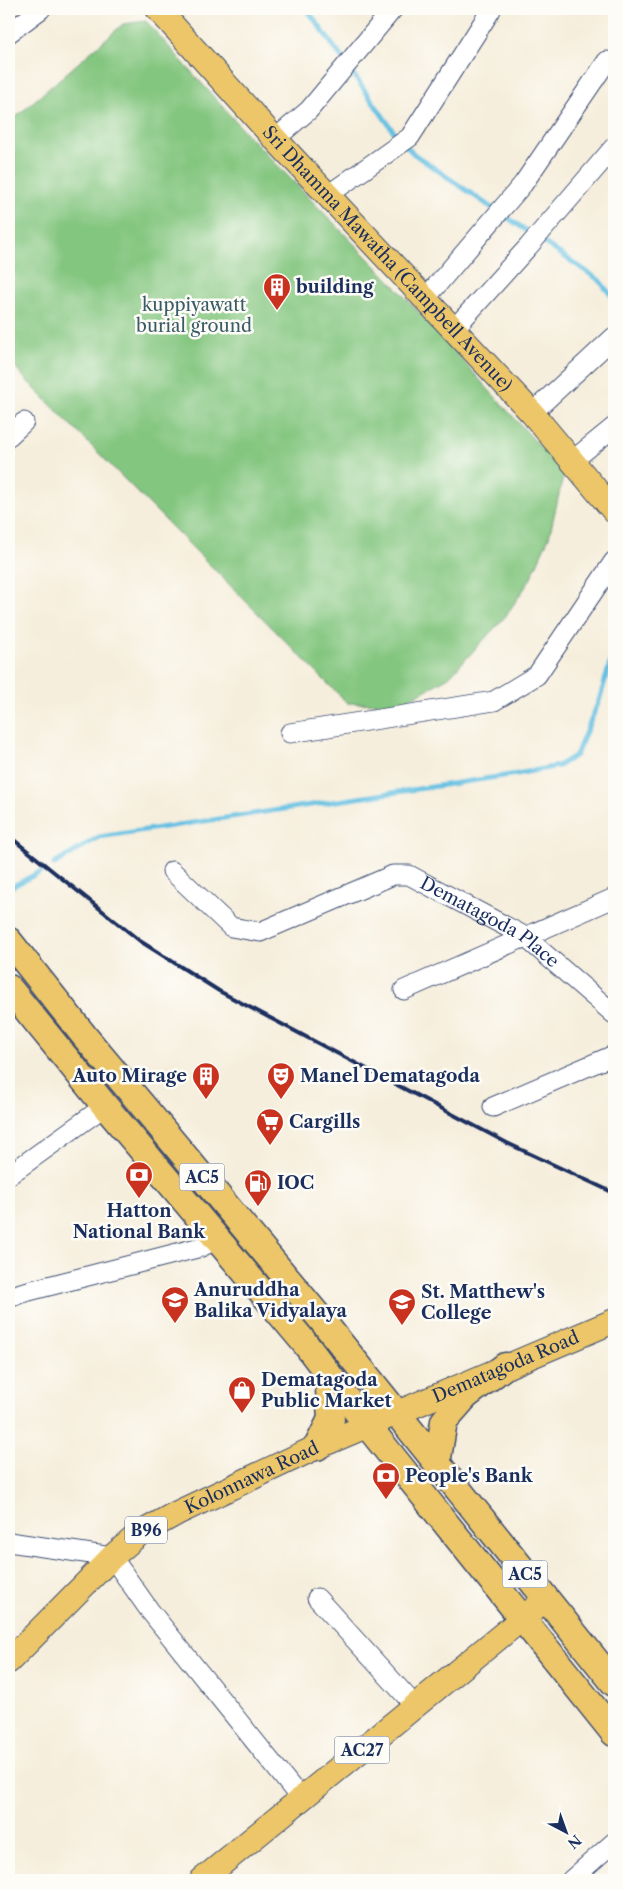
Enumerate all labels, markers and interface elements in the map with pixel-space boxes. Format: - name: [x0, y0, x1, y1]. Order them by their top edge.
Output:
- street label: Sri Dhamma Mawatha (Campbell Avenue): [258, 122, 517, 396]
- building icon: building: [262, 272, 292, 311]
- place label: building: [295, 276, 374, 298]
- park label: kuppiyawatt burial ground: [136, 294, 252, 337]
- street label: Dematagoda Place: [416, 872, 563, 972]
- building icon: Auto Mirage: [191, 1061, 221, 1100]
- theatre icon: Manel Dematagoda: [266, 1061, 296, 1100]
- place label: Auto Mirage: [72, 1065, 187, 1087]
- place label: Manel Dematagoda: [300, 1065, 480, 1087]
- supermarket icon: Cargills: [255, 1107, 285, 1146]
- place label: Cargills: [289, 1111, 360, 1133]
- bank icon: Hatton National Bank: [124, 1160, 154, 1199]
- road number: AC5: [180, 1164, 224, 1190]
- fuel station icon: IOC: [243, 1168, 273, 1207]
- place label: IOC: [277, 1172, 314, 1194]
- place label: Hatton National Bank: [73, 1200, 206, 1243]
- place label: Anuruddha Balika Vidyalaya: [193, 1279, 348, 1322]
- place label: St. Matthew's College: [421, 1281, 545, 1324]
- school or university icon: Anuruddha Balika Vidyalaya: [160, 1285, 190, 1324]
- school or university icon: St. Matthew's College: [387, 1287, 417, 1326]
- street label: Dematagoda Road: [429, 1326, 582, 1408]
- place label: Dematagoda Public Market: [261, 1369, 392, 1412]
- shop icon: Dematagoda Public Market: [227, 1375, 257, 1414]
- street label: Kolonnawa Road: [181, 1437, 322, 1519]
- bank icon: People's Bank: [371, 1461, 401, 1500]
- place label: People's Bank: [405, 1465, 534, 1487]
- road number: B96: [125, 1516, 167, 1544]
- road number: AC5: [502, 1560, 548, 1588]
- road number: AC27: [334, 1736, 390, 1764]
- north arrow: [540, 1806, 590, 1856]
- text: N: [564, 1831, 585, 1853]

